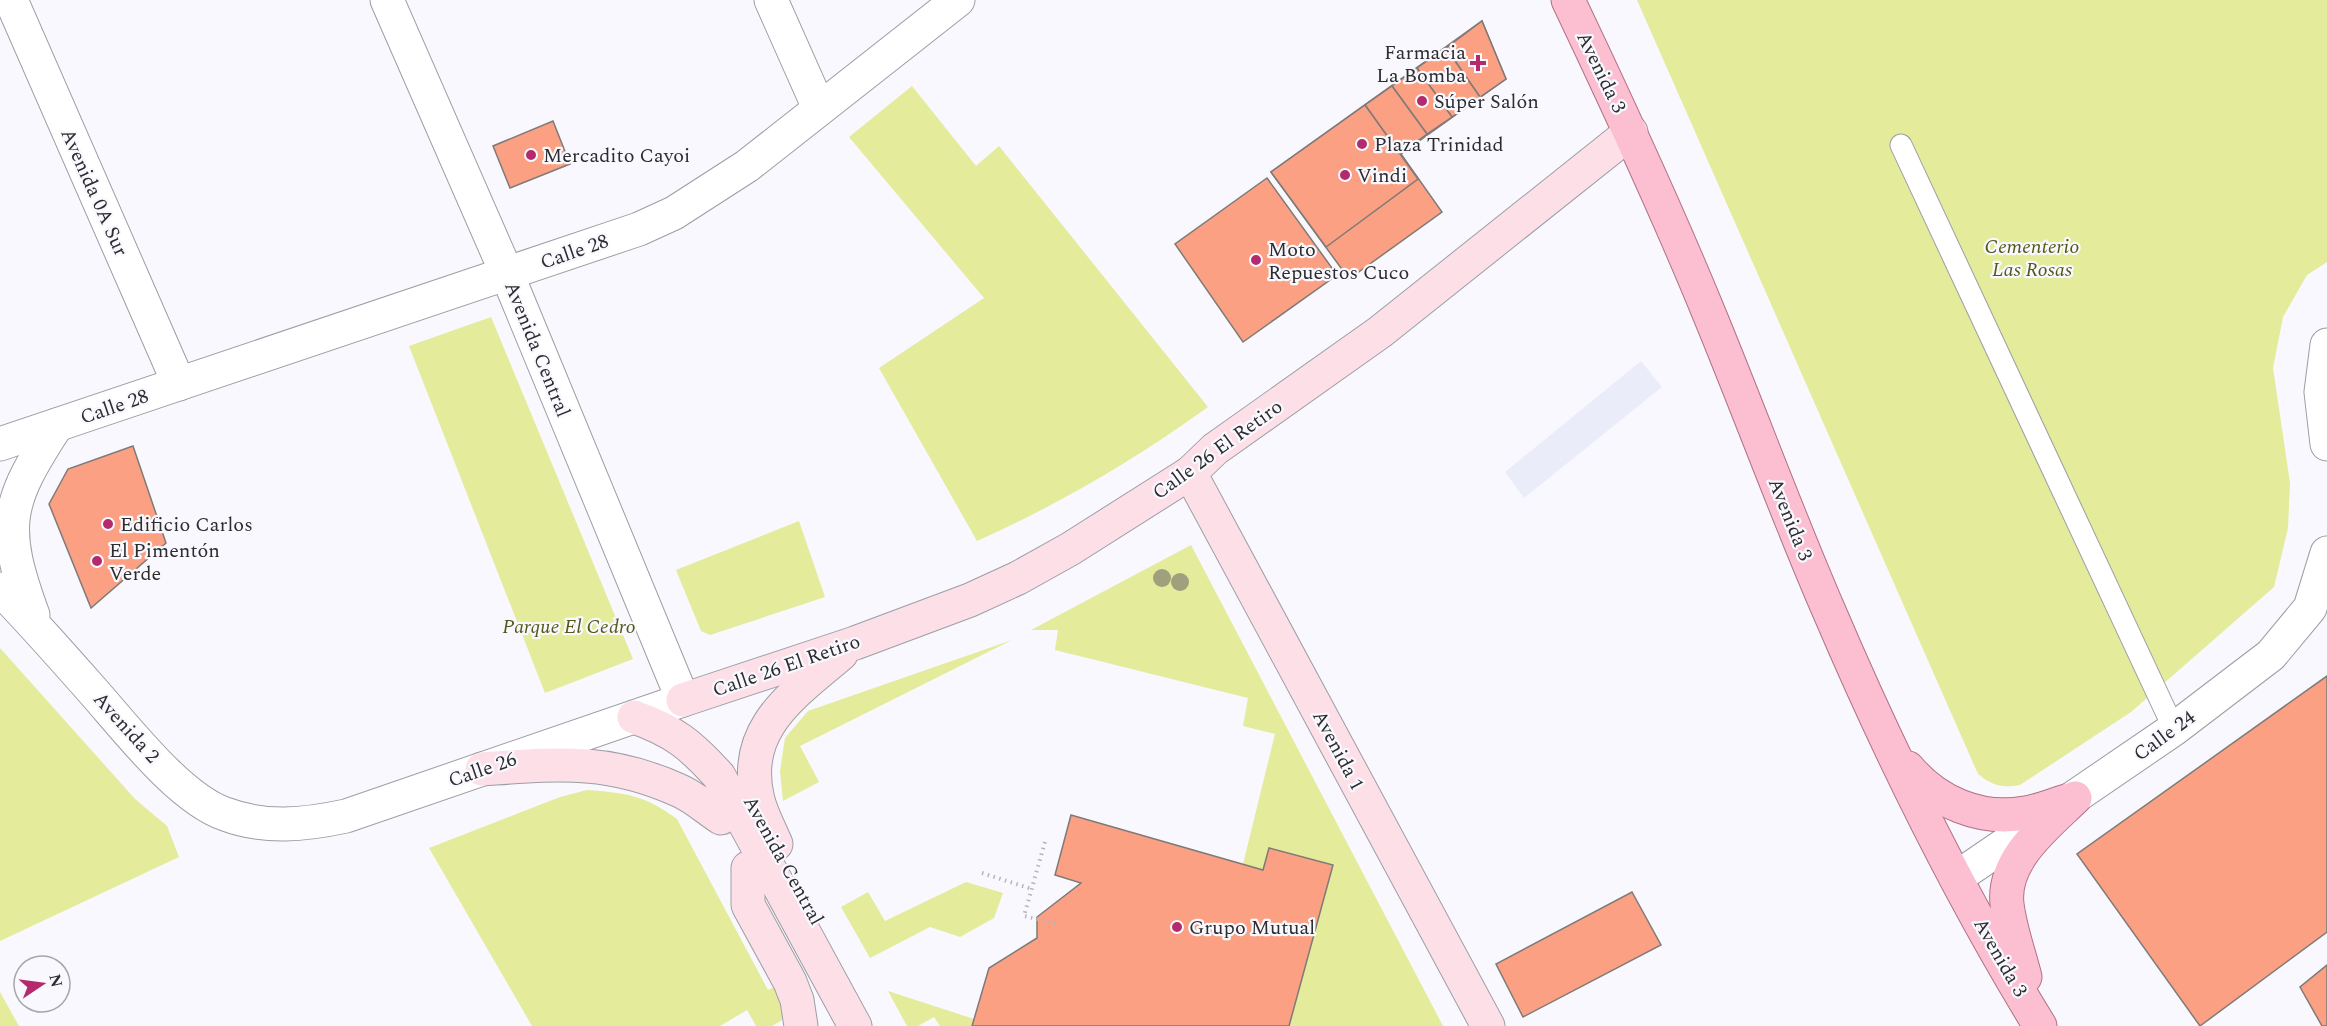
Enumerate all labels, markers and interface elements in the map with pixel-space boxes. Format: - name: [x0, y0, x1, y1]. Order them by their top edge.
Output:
- street label: Avenida 3: [1568, 27, 1634, 118]
- place label: Farmacia La Bomba: [1376, 38, 1466, 91]
- marker: Farmacia La Bomba: [1471, 56, 1485, 70]
- place label: Súper Salón: [1434, 87, 1539, 117]
- marker: Súper Salón: [1415, 94, 1429, 108]
- street label: Avenida 0A Sur: [53, 124, 136, 261]
- place label: Plaza Trinidad: [1374, 130, 1504, 160]
- marker: Plaza Trinidad: [1355, 137, 1369, 151]
- place label: Mercadito Cayoi: [543, 141, 690, 171]
- marker: Mercadito Cayoi: [524, 148, 538, 162]
- place label: Vindi: [1357, 161, 1407, 191]
- marker: Vindi: [1338, 168, 1352, 182]
- street label: Calle 28: [536, 226, 613, 278]
- park label: Cementerio Las Rosas: [1985, 232, 2079, 285]
- place label: Moto Repuestos Cuco: [1268, 235, 1409, 288]
- marker: Moto Repuestos Cuco: [1249, 253, 1263, 267]
- street label: Avenida Central: [496, 277, 578, 422]
- street label: Calle 28: [76, 381, 153, 433]
- street label: Calle 26 El Retiro: [1146, 392, 1289, 507]
- street label: Avenida 3: [1760, 473, 1820, 565]
- place label: Edificio Carlos: [120, 510, 253, 540]
- marker: Edificio Carlos: [101, 517, 115, 531]
- place label: El Pimentón Verde: [109, 536, 220, 589]
- marker: El Pimentón Verde: [90, 554, 104, 568]
- park label: Parque El Cedro: [502, 612, 636, 642]
- street label: Calle 26 El Retiro: [708, 627, 864, 705]
- street label: Avenida 2: [86, 685, 167, 770]
- street label: Calle 24: [2127, 703, 2202, 769]
- street label: Avenida 1: [1304, 705, 1372, 796]
- street label: Calle 26: [444, 744, 521, 796]
- street label: Avenida Central: [735, 790, 831, 931]
- street label: Avenida 3: [1965, 912, 2035, 1003]
- place label: Grupo Mutual: [1189, 913, 1315, 943]
- marker: Grupo Mutual: [1170, 920, 1184, 934]
- north arrow: [12, 954, 72, 1014]
- text: N: [42, 972, 69, 990]

